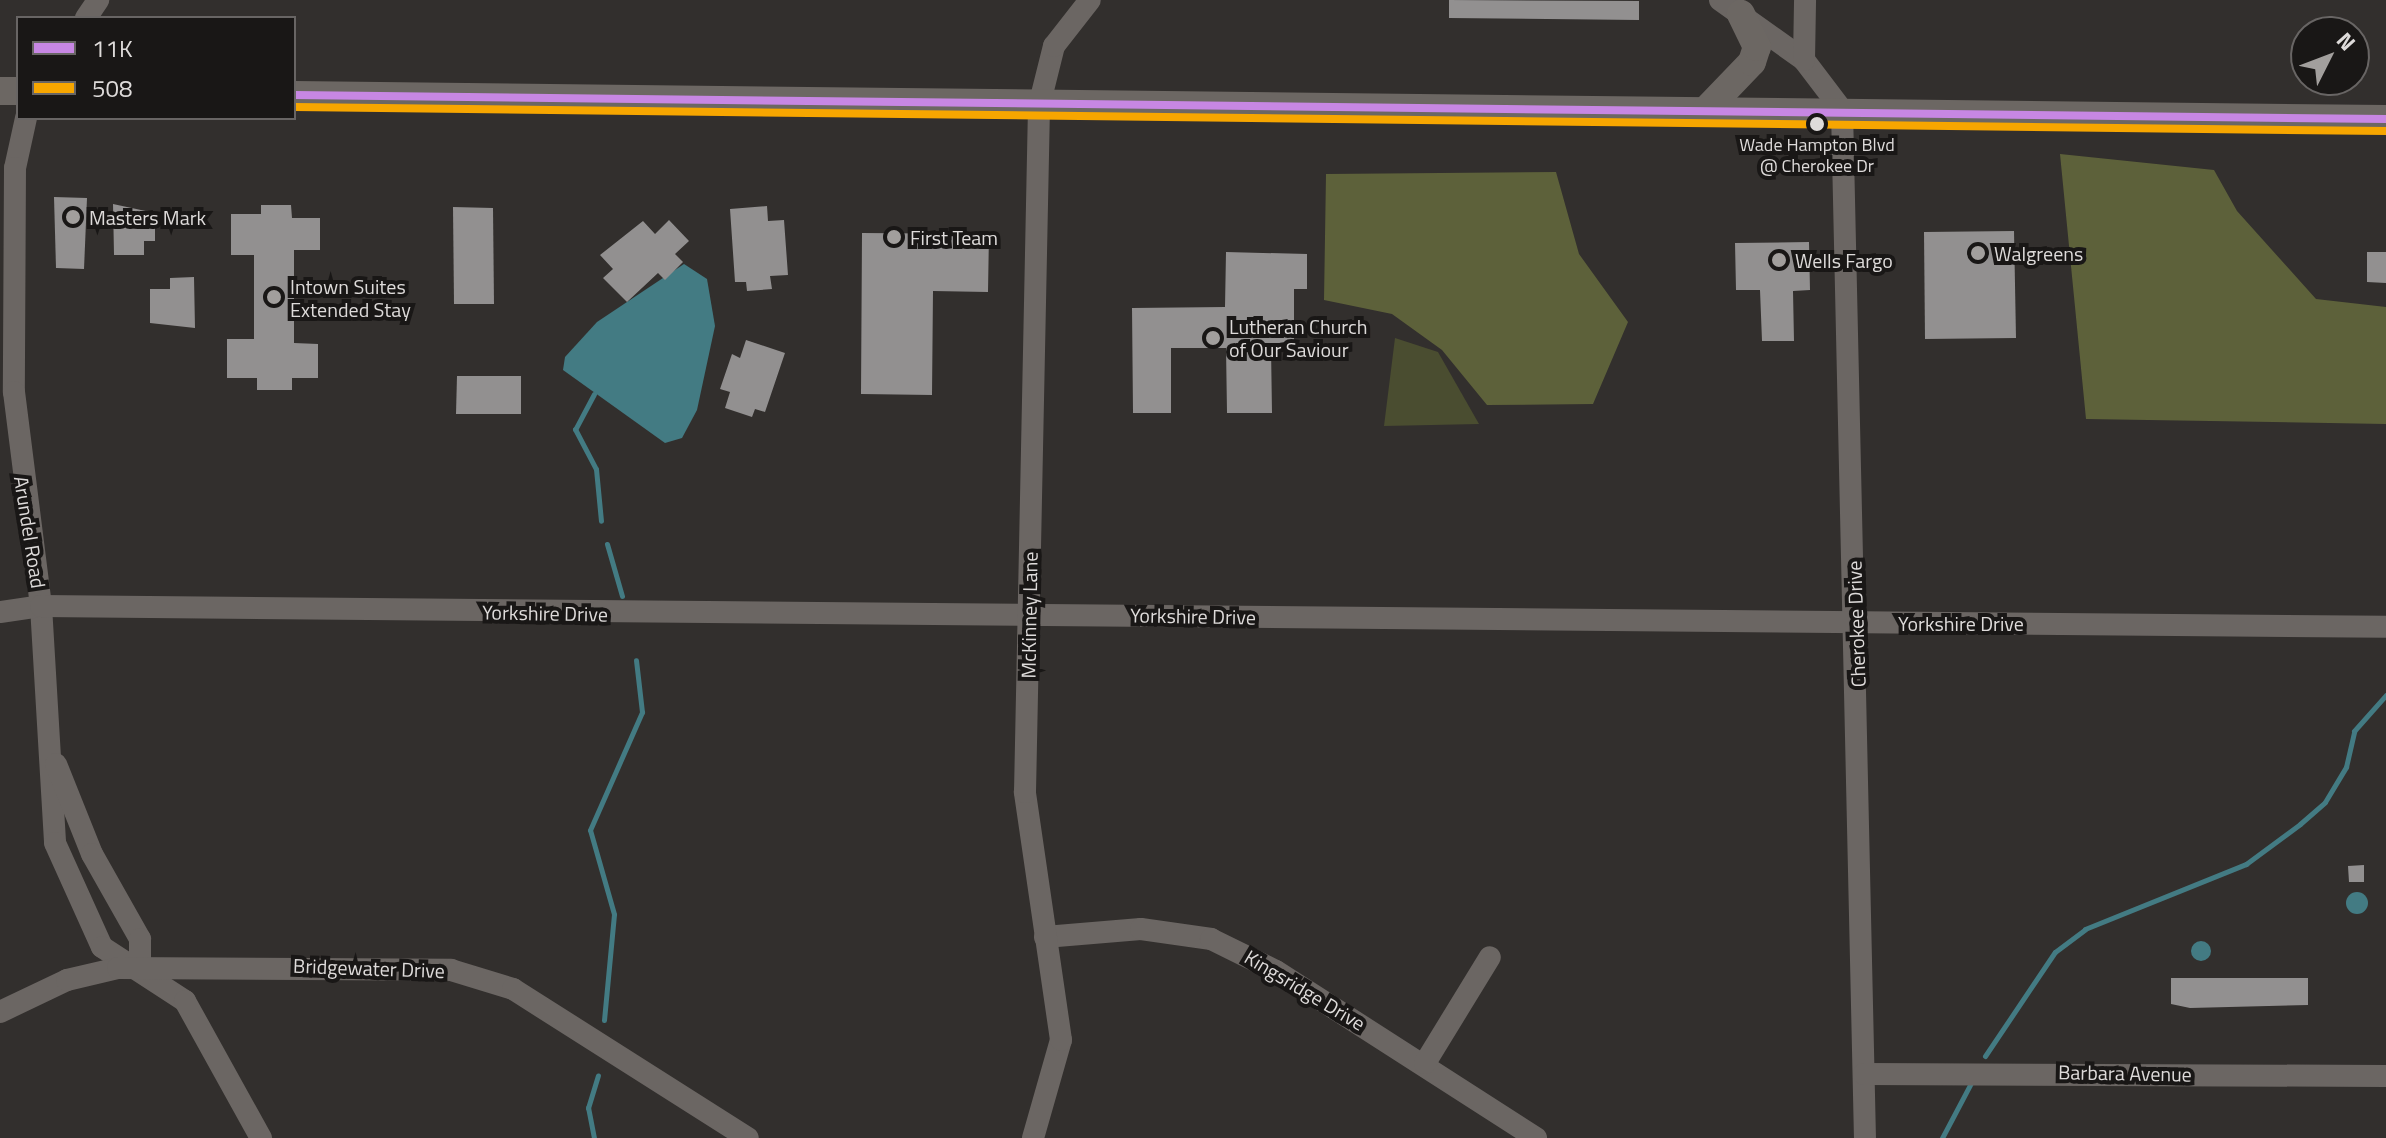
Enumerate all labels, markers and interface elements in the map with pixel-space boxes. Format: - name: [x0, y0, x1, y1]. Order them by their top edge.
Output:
- legend: [16, 16, 296, 120]
- north arrow: [2290, 16, 2370, 96]
- text: N: [2329, 24, 2364, 58]
- text: 11K: [92, 30, 133, 66]
- text: 508: [92, 70, 132, 106]
- marker: Wade Hampton Blvd @ Cherokee Dr: [1809, 116, 1825, 132]
- place label: Wade Hampton Blvd @ Cherokee Dr: [1739, 135, 1895, 178]
- place label: Masters Mark: [89, 205, 206, 229]
- marker: Masters Mark: [64, 208, 82, 226]
- place label: First Team: [910, 225, 998, 249]
- marker: First Team: [885, 228, 903, 246]
- place label: Walgreens: [1994, 241, 2083, 265]
- marker: Walgreens: [1969, 244, 1987, 262]
- place label: Wells Fargo: [1795, 248, 1893, 272]
- marker: Wells Fargo: [1770, 251, 1788, 269]
- place label: Intown Suites Extended Stay: [290, 274, 411, 321]
- marker: Intown Suites Extended Stay: [265, 288, 283, 306]
- place label: Lutheran Church of Our Saviour: [1229, 314, 1367, 361]
- marker: Lutheran Church of Our Saviour: [1204, 329, 1222, 347]
- street label: Arundel Road: [9, 474, 51, 590]
- street label: McKinney Lane: [1016, 551, 1042, 679]
- street label: Cherokee Drive: [1842, 560, 1870, 688]
- street label: Yorkshire Drive: [482, 600, 608, 626]
- street label: Yorkshire Drive: [1130, 603, 1256, 629]
- street label: Yorkshire Drive: [1898, 611, 2024, 635]
- street label: Kingsridge Drive: [1240, 945, 1370, 1035]
- street label: Bridgewater Drive: [293, 953, 445, 983]
- street label: Barbara Avenue: [2058, 1060, 2192, 1086]

